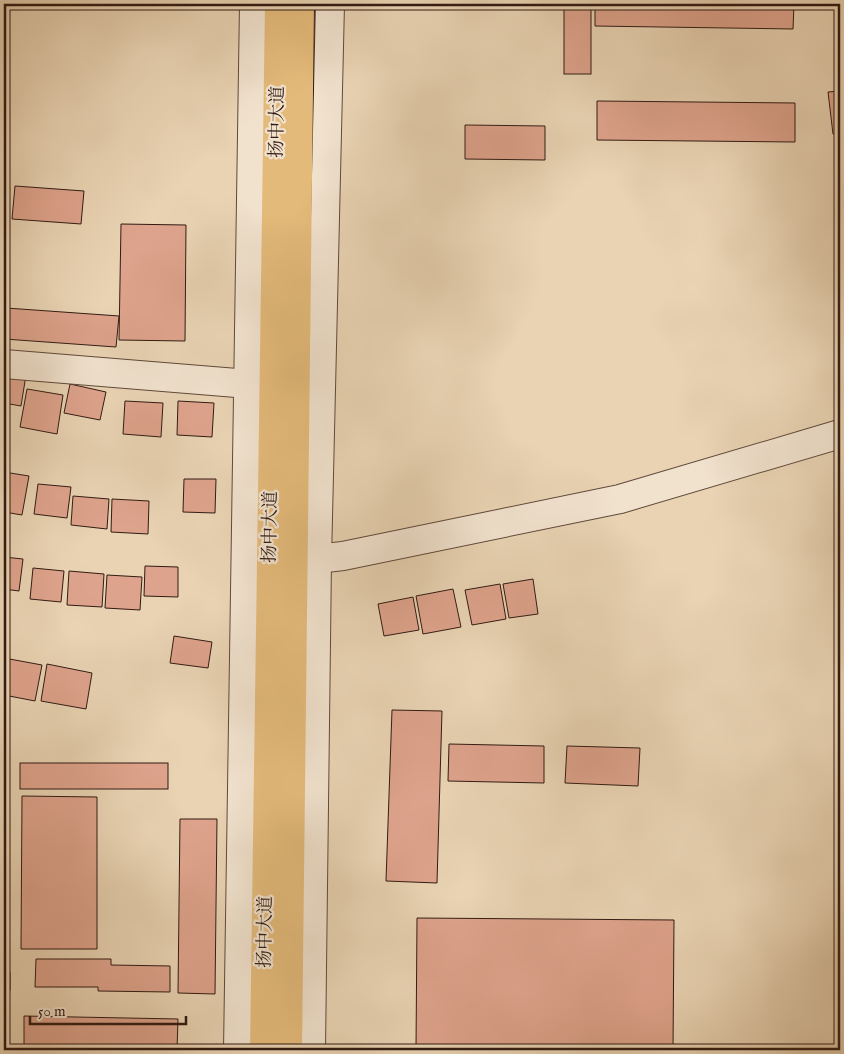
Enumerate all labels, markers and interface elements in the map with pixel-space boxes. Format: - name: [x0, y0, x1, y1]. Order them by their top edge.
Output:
- street label: 扬中大道: [266, 86, 290, 158]
- street label: 扬中大道: [259, 491, 283, 563]
- street label: 扬中大道: [254, 896, 278, 968]
- scale bar: [30, 994, 186, 1026]
- text: 50 m: [38, 1002, 66, 1021]

